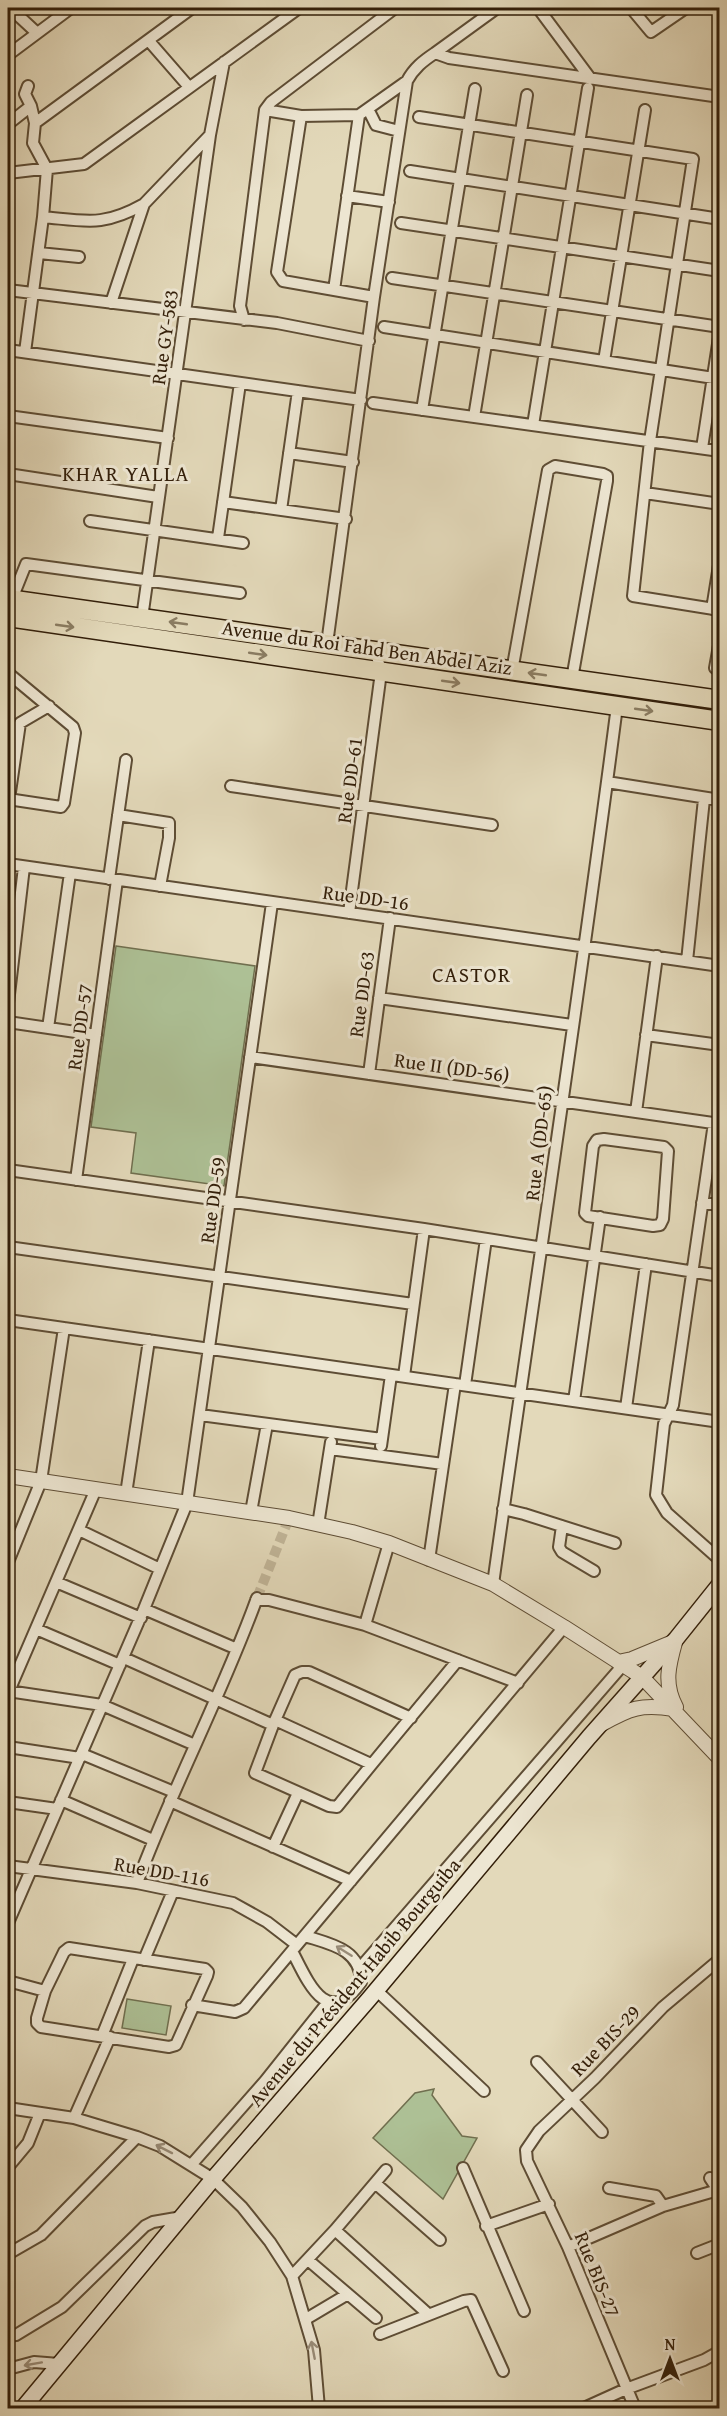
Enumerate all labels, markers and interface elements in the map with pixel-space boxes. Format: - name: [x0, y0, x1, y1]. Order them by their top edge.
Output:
- street label: Rue GY-583: [143, 288, 185, 386]
- district label: KHAR YALLA: [62, 458, 190, 489]
- street label: Avenue du Roi Fahd Ben Abdel Aziz: [220, 612, 514, 682]
- one-way arrow: [168, 617, 188, 628]
- one-way arrow: [55, 620, 75, 631]
- one-way arrow: [248, 648, 268, 659]
- one-way arrow: [527, 669, 547, 680]
- one-way arrow: [441, 677, 461, 688]
- one-way arrow: [634, 705, 654, 716]
- street label: Rue DD-61: [329, 735, 369, 825]
- street label: Rue DD-16: [321, 877, 411, 917]
- street label: Rue DD-63: [341, 949, 381, 1039]
- district label: CASTOR: [432, 959, 512, 990]
- street label: Rue DD-57: [59, 982, 99, 1072]
- street label: Rue II (DD-56): [392, 1045, 512, 1089]
- street label: Rue A (DD-65): [517, 1084, 559, 1202]
- street label: Rue DD-59: [192, 1155, 232, 1245]
- street label: Rue DD-116: [112, 1848, 212, 1894]
- street label: Avenue du Président Habib Bourguiba: [241, 1851, 467, 2113]
- one-way arrow: [336, 1945, 353, 1957]
- street label: Rue BIS-29: [563, 1998, 647, 2082]
- one-way arrow: [155, 2142, 173, 2154]
- street label: Rue BIS-27: [568, 2227, 628, 2321]
- north arrow: [640, 2329, 700, 2389]
- text: N: [665, 2332, 676, 2356]
- one-way arrow: [307, 2341, 318, 2361]
- one-way arrow: [24, 2359, 44, 2370]

